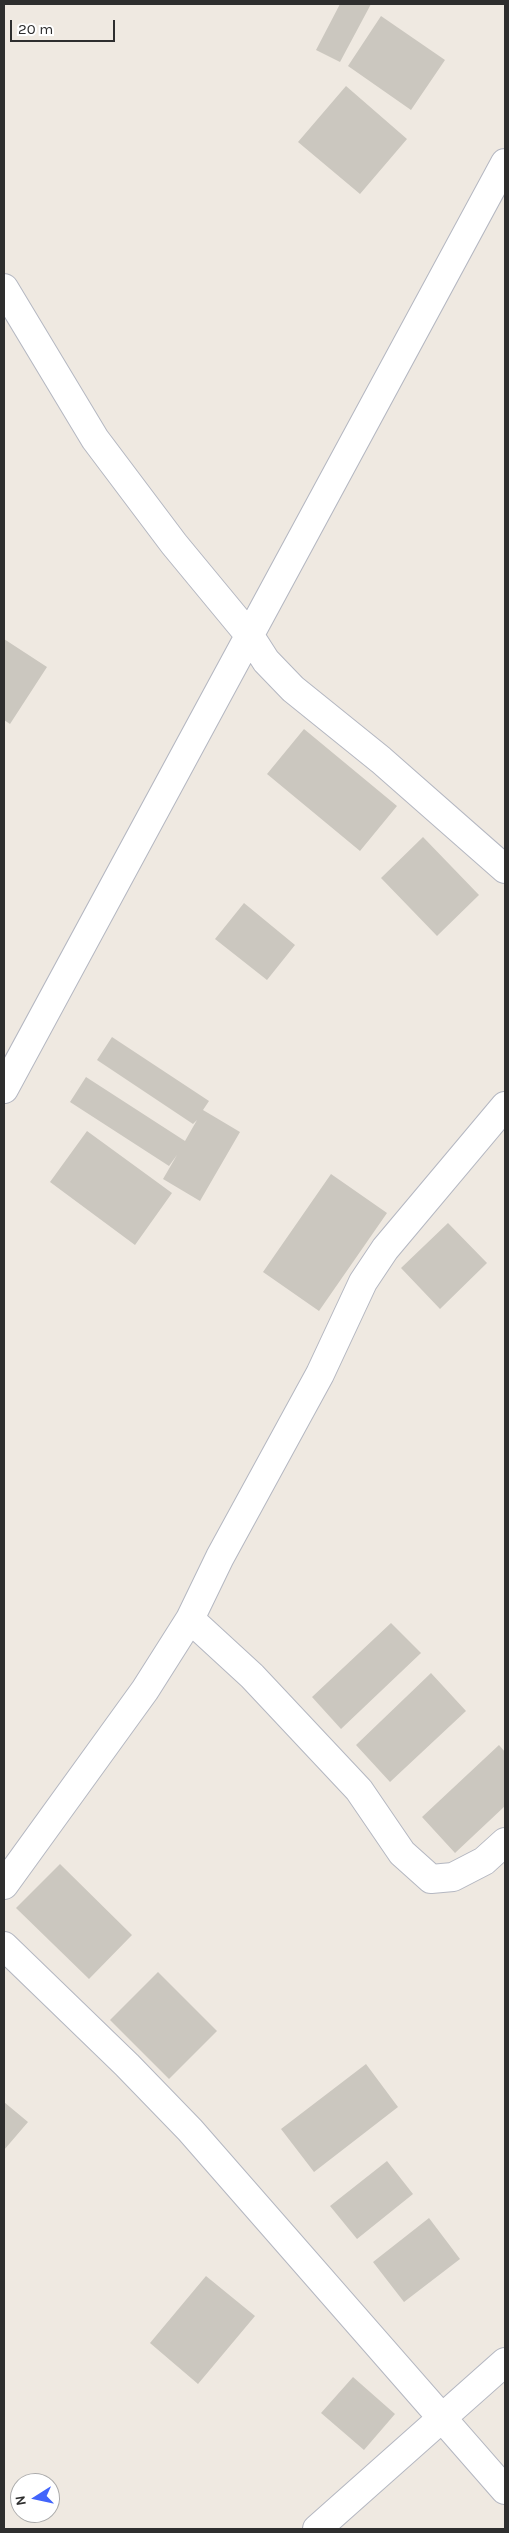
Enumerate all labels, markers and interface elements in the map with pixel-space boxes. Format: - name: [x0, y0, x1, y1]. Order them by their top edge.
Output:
- scale bar: [12, 10, 118, 42]
- text: 20 m: [18, 20, 53, 38]
- north arrow: [10, 2473, 60, 2523]
- text: N: [11, 2494, 30, 2507]

